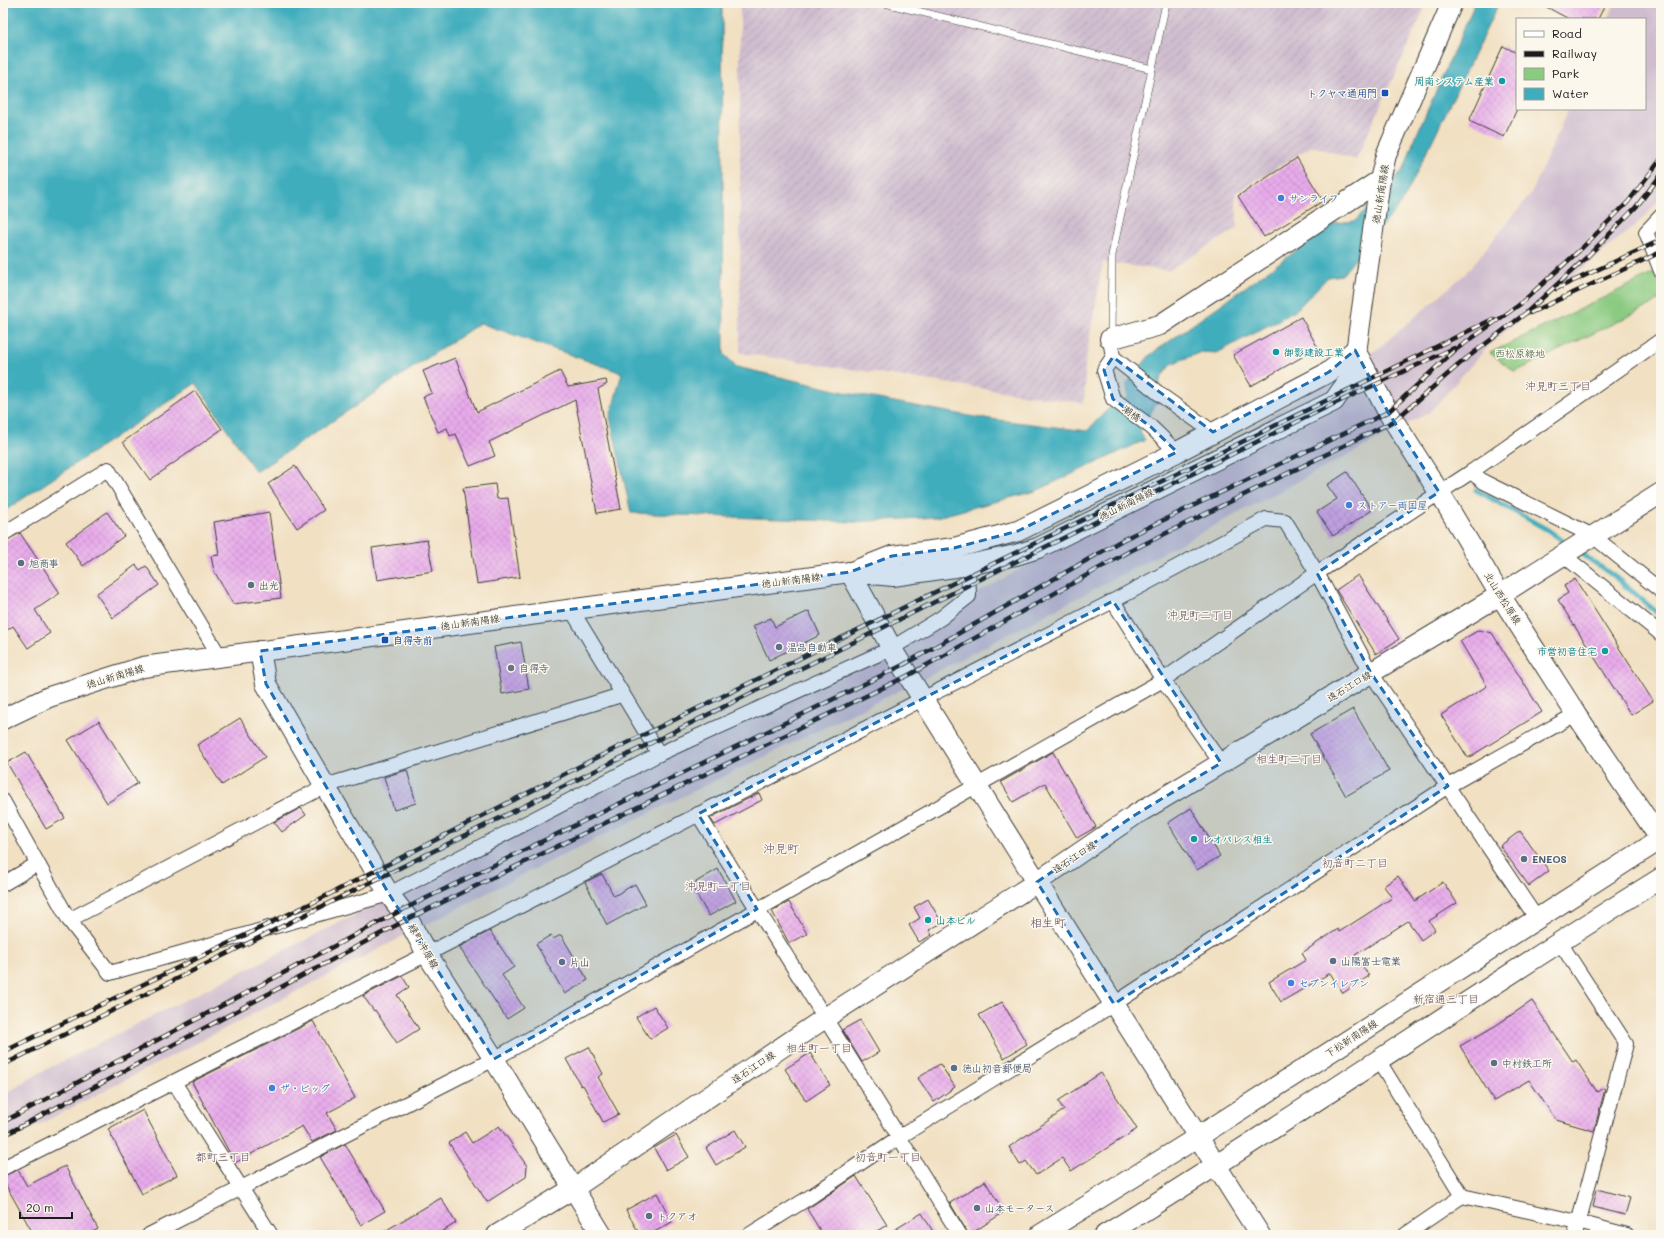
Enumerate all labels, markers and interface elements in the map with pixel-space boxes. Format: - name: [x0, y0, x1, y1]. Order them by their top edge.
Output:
- legend: [1516, 18, 1646, 110]
- text: Road: [1552, 25, 1582, 41]
- text: Railway: [1552, 45, 1597, 61]
- text: Park: [1552, 65, 1579, 81]
- place label: 周南システム産業: [1414, 74, 1494, 88]
- marker: 周南システム産業: [1497, 76, 1507, 86]
- text: Water: [1552, 85, 1589, 101]
- place label: トクヤマ通用門: [1307, 86, 1377, 100]
- marker: トクヤマ通用門: [1380, 88, 1390, 98]
- street label: 徳山新南陽線: [1368, 163, 1392, 225]
- place label: サンライフ: [1289, 191, 1339, 205]
- marker: サンライフ: [1276, 193, 1286, 203]
- place label: 御影建設工業: [1283, 345, 1344, 359]
- park label: 西松原緑地: [1495, 346, 1545, 360]
- marker: 御影建設工業: [1271, 347, 1281, 357]
- district label: 沖見町三丁目: [1525, 378, 1591, 393]
- street label: 潮橋: [1120, 401, 1144, 425]
- street label: 徳山新南陽線: [1096, 485, 1156, 523]
- place label: ストアー両国屋: [1357, 498, 1427, 512]
- marker: ストアー両国屋: [1344, 500, 1354, 510]
- place label: 旭商事: [29, 556, 59, 570]
- marker: 旭商事: [16, 558, 26, 568]
- street label: 徳山新南陽線: [760, 569, 822, 591]
- street label: 北山西松原線: [1481, 569, 1525, 627]
- place label: 出光: [259, 578, 279, 592]
- marker: 出光: [246, 580, 256, 590]
- district label: 沖見町二丁目: [1167, 607, 1233, 622]
- street label: 徳山新南陽線: [439, 611, 501, 633]
- place label: 自得寺前: [393, 633, 433, 647]
- marker: 自得寺前: [380, 635, 390, 645]
- place label: 温品自動車: [787, 640, 837, 654]
- marker: 温品自動車: [774, 642, 784, 652]
- place label: 市営初音住宅: [1537, 644, 1597, 658]
- marker: 市営初音住宅: [1600, 646, 1610, 656]
- street label: 徳山新南陽線: [84, 661, 146, 691]
- place label: 自得寺: [519, 661, 549, 675]
- marker: 自得寺: [506, 663, 516, 673]
- street label: 遠石江口線: [1324, 667, 1374, 705]
- district label: 相生町二丁目: [1256, 751, 1322, 766]
- place label: レオパレス相生: [1202, 832, 1272, 846]
- marker: レオパレス相生: [1189, 834, 1199, 844]
- street label: 遠石江口線: [1049, 837, 1099, 877]
- district label: 沖見町: [763, 840, 799, 856]
- place label: ENEOS: [1532, 852, 1567, 866]
- marker: ENEOS: [1519, 854, 1529, 864]
- district label: 初音町二丁目: [1322, 855, 1388, 870]
- district label: 沖見町一丁目: [685, 878, 751, 893]
- place label: 山本ビル: [936, 913, 976, 927]
- district label: 相生町: [1030, 914, 1066, 930]
- marker: 山本ビル: [923, 915, 933, 925]
- street label: 緑町沖原線: [405, 921, 443, 971]
- place label: 山陽富士電業: [1341, 954, 1401, 968]
- place label: 片山: [570, 955, 590, 969]
- marker: 山陽富士電業: [1328, 956, 1338, 966]
- marker: 片山: [557, 957, 567, 967]
- place label: セブンイレブン: [1299, 976, 1369, 990]
- marker: セブンイレブン: [1286, 978, 1296, 988]
- district label: 新宿通三丁目: [1413, 991, 1479, 1006]
- street label: 下松新南陽線: [1322, 1016, 1380, 1060]
- district label: 相生町一丁目: [786, 1040, 852, 1055]
- street label: 遠石江口線: [728, 1047, 778, 1087]
- place label: 中村鉄工所: [1502, 1056, 1552, 1070]
- marker: 中村鉄工所: [1489, 1058, 1499, 1068]
- place label: 徳山初音郵便局: [962, 1061, 1032, 1075]
- marker: 徳山初音郵便局: [949, 1063, 959, 1073]
- place label: ザ・ビッグ: [280, 1081, 330, 1095]
- marker: ザ・ビッグ: [267, 1083, 277, 1093]
- district label: 都町三丁目: [196, 1149, 251, 1164]
- district label: 初音町一丁目: [855, 1149, 921, 1164]
- scale bar: [20, 1194, 72, 1220]
- text: 20 m: [26, 1199, 54, 1215]
- place label: 山本モータース: [985, 1201, 1054, 1215]
- marker: 山本モータース: [972, 1203, 982, 1213]
- place label: トクアオ: [657, 1209, 697, 1223]
- marker: トクアオ: [644, 1211, 654, 1221]

